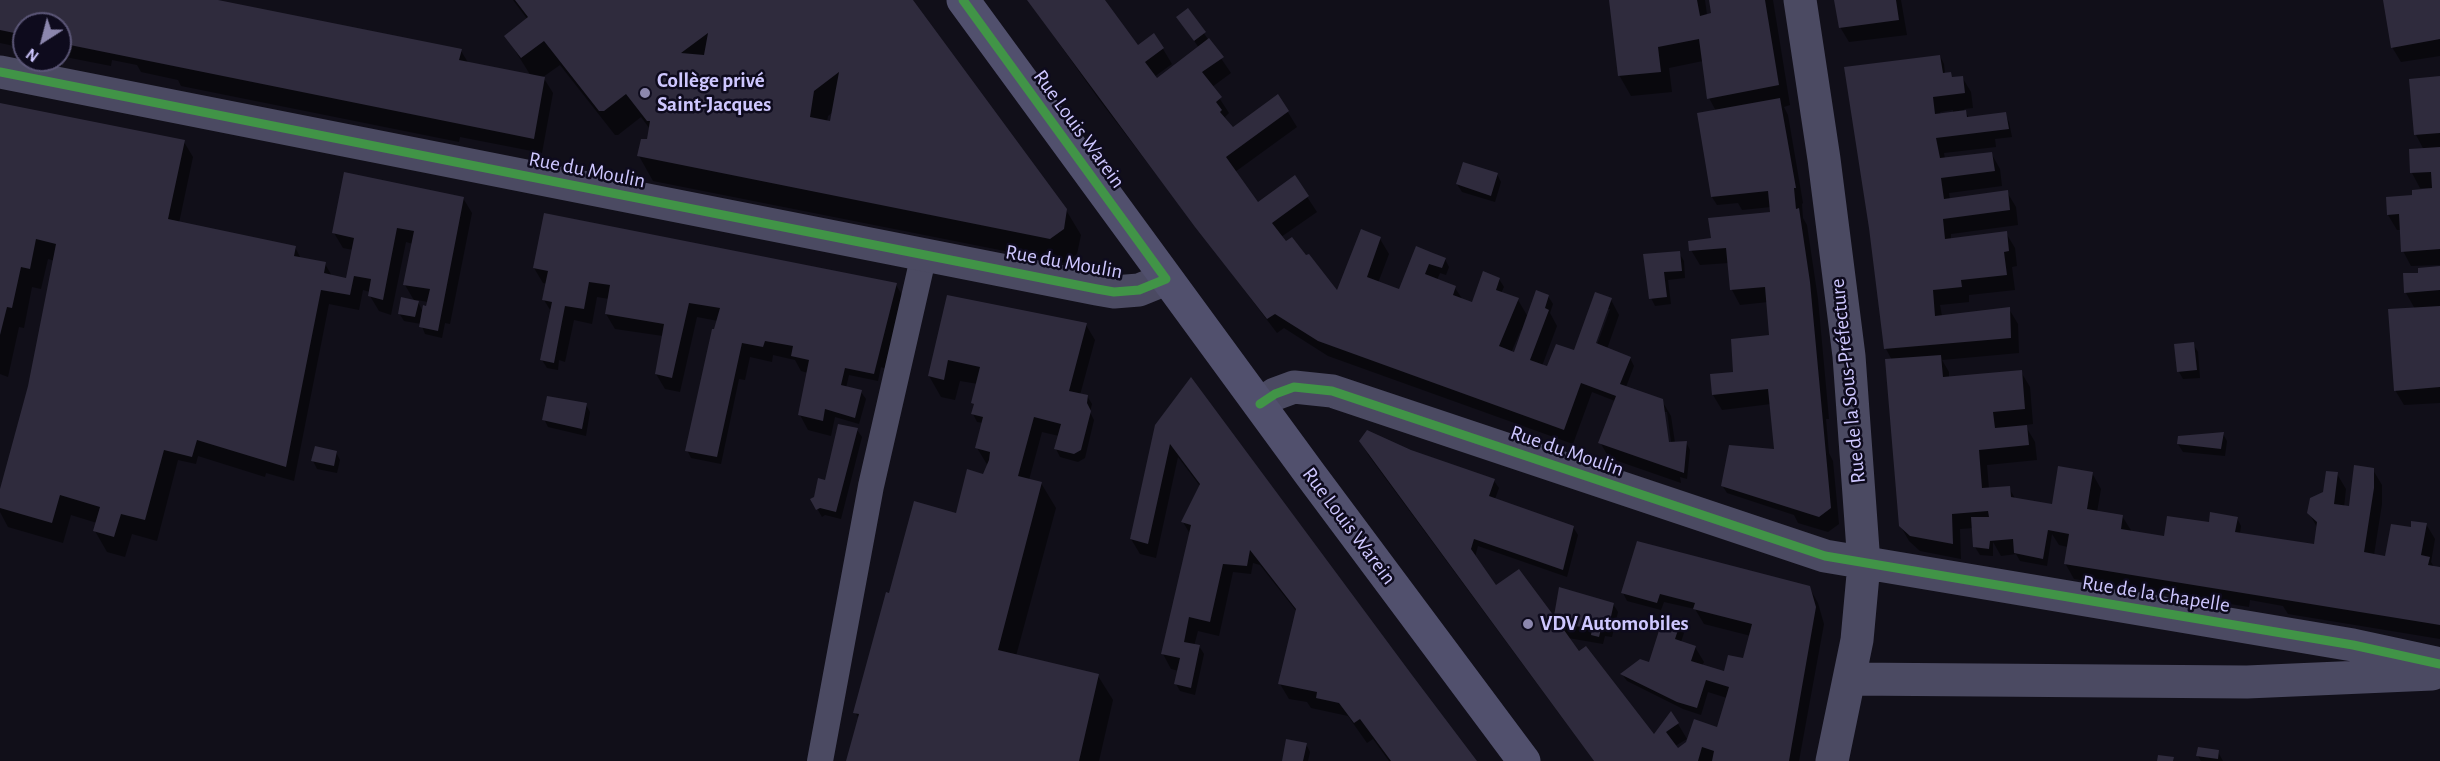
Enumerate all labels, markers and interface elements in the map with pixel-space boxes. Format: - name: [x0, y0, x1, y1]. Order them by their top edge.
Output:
- north arrow: [12, 12, 72, 72]
- text: N: [23, 45, 42, 65]
- street label: Rue Louis Warein: [1028, 65, 1130, 193]
- place label: Collège privé Saint-Jacques: [657, 68, 771, 118]
- marker: Collège privé Saint-Jacques: [638, 86, 652, 100]
- street label: Rue du Moulin: [526, 146, 648, 194]
- street label: Rue du Moulin: [1004, 239, 1124, 285]
- street label: Rue de la Sous-Préfecture: [1825, 277, 1871, 485]
- street label: Rue du Moulin: [1507, 420, 1627, 482]
- street label: Rue Louis Warein: [1297, 462, 1401, 590]
- street label: Rue de la Chapelle: [2080, 570, 2232, 618]
- place label: VDV Automobiles: [1540, 611, 1689, 637]
- marker: VDV Automobiles: [1521, 617, 1535, 631]

